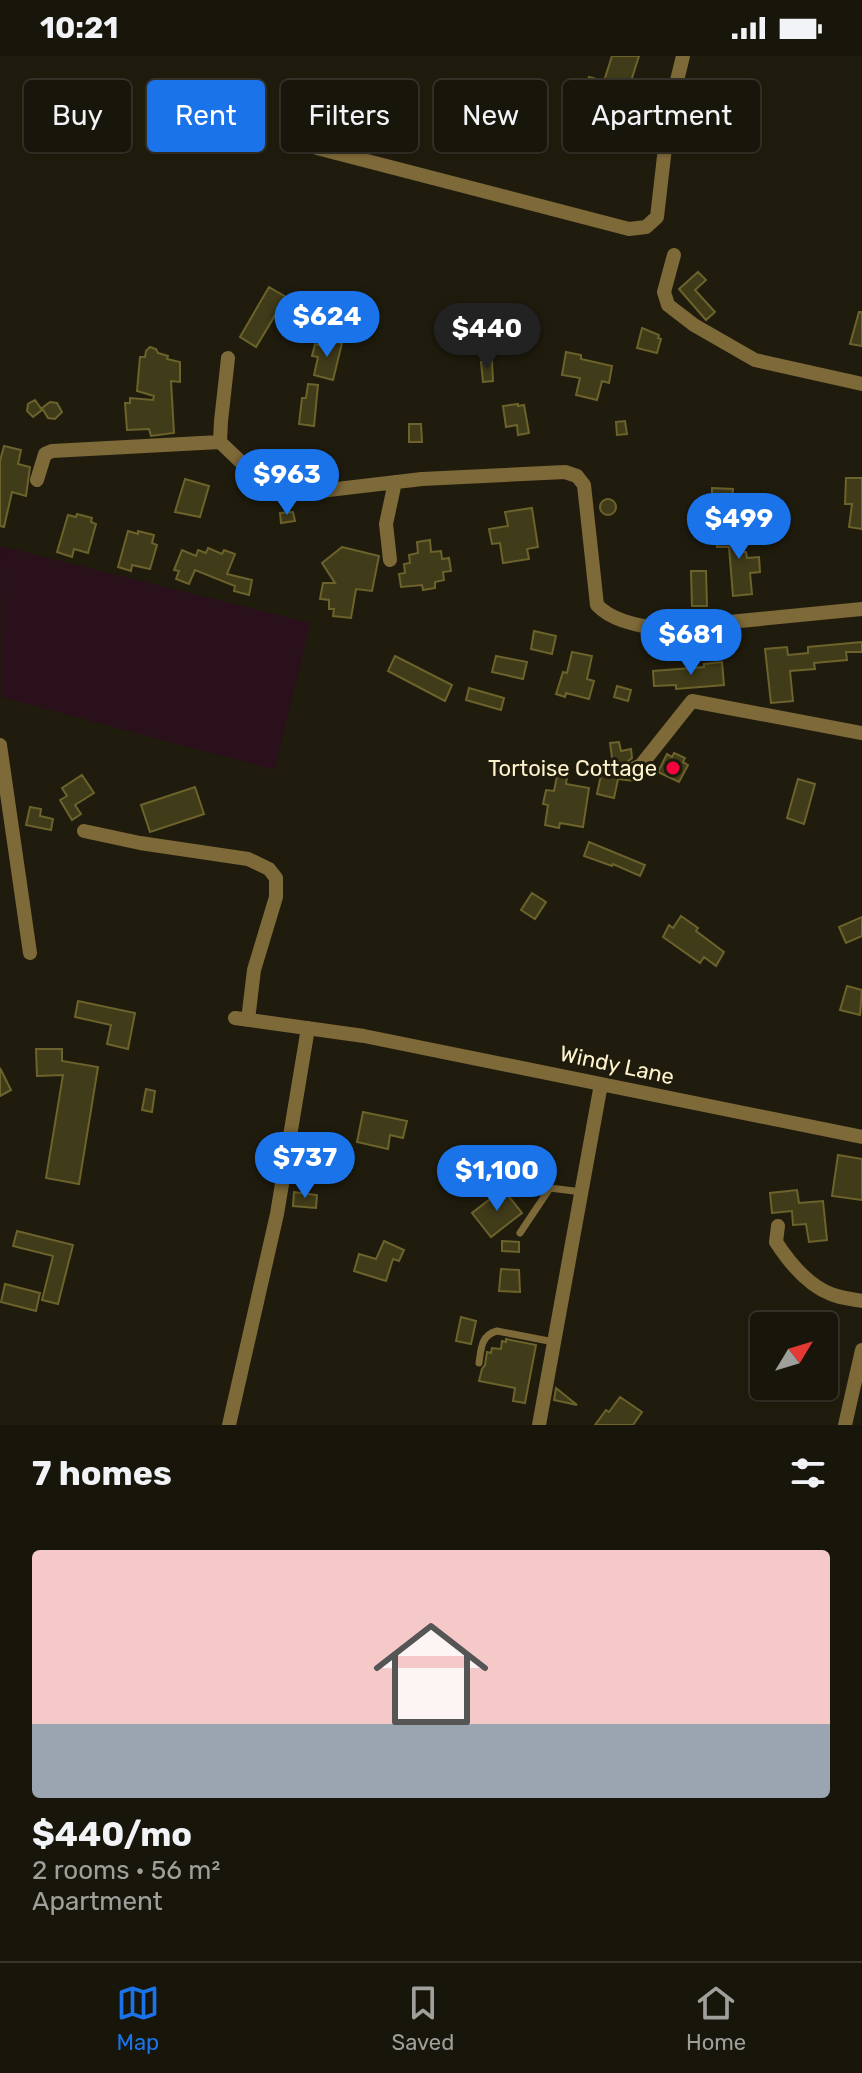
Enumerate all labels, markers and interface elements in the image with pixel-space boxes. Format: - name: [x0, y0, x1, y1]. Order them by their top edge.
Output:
- text: 10:21: [40, 10, 118, 46]
- chip: Buy: [24, 80, 131, 152]
- chip: Rent: [147, 80, 265, 152]
- chip: Filters: [281, 80, 418, 152]
- chip: New: [434, 80, 547, 152]
- chip: Apartment: [563, 80, 760, 152]
- pin: $624: [280, 291, 374, 359]
- text: $624: [293, 301, 361, 332]
- pin: $440: [440, 303, 534, 371]
- text: $440: [452, 313, 522, 344]
- pin: $963: [240, 449, 334, 517]
- text: $963: [253, 459, 321, 490]
- pin: $499: [692, 493, 786, 561]
- text: $499: [705, 503, 773, 534]
- pin: $681: [644, 609, 738, 677]
- text: $681: [659, 619, 723, 650]
- place label: Tortoise Cottage: [488, 755, 657, 782]
- marker: Tortoise Cottage: [664, 759, 682, 777]
- street label: Windy Lane: [557, 1040, 677, 1090]
- pin: $737: [258, 1132, 352, 1200]
- text: $737: [273, 1142, 337, 1173]
- pin: $1,100: [432, 1145, 562, 1213]
- text: $1,100: [455, 1155, 539, 1186]
- north arrow: [750, 1312, 838, 1400]
- map controls: [750, 1312, 838, 1400]
- icon: filters: [786, 1451, 830, 1495]
- text: 7 homes: [32, 1453, 172, 1494]
- icon: home: [359, 1602, 503, 1746]
- text: $440/mo: [32, 1814, 192, 1855]
- text: 2 rooms · 56 m²: [32, 1855, 220, 1886]
- text: Apartment: [32, 1886, 163, 1917]
- tab: Map: [116, 1981, 160, 2056]
- tab: Saved: [391, 1981, 454, 2056]
- tab: Home: [686, 1981, 746, 2056]

